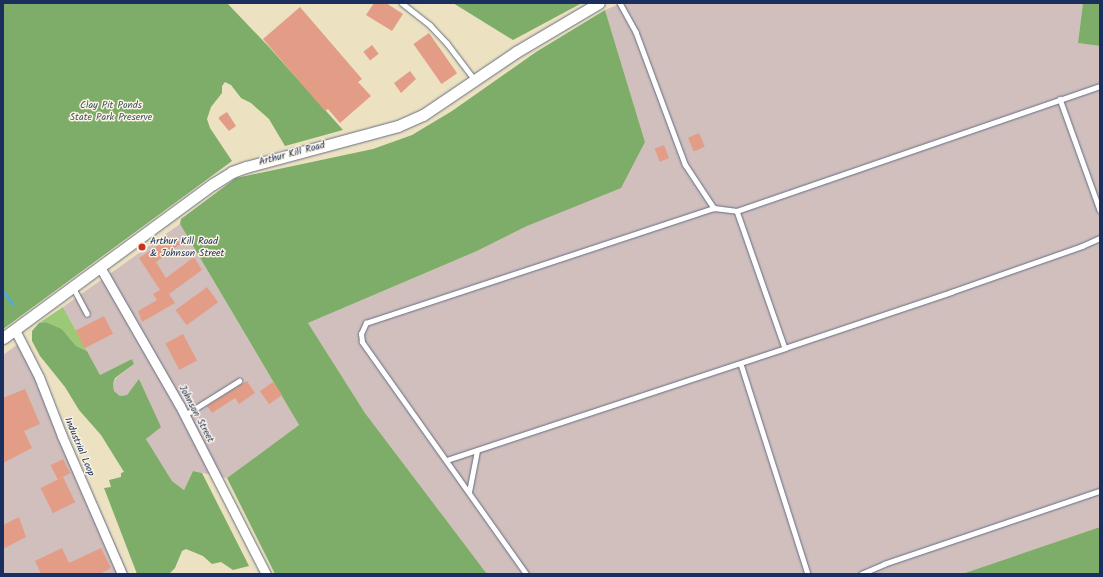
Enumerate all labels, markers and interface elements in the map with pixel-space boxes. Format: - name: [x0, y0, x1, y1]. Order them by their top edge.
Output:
- park label: Clay Pit Ponds State Park Preserve: [70, 99, 152, 122]
- street label: Arthur Kill Road: [258, 139, 326, 169]
- place label: Arthur Kill Road & Johnson Street: [150, 235, 224, 258]
- marker: Arthur Kill Road & Johnson Street: [137, 242, 147, 252]
- street label: Johnson Street: [176, 383, 216, 445]
- street label: Industrial Loop: [61, 416, 97, 478]

